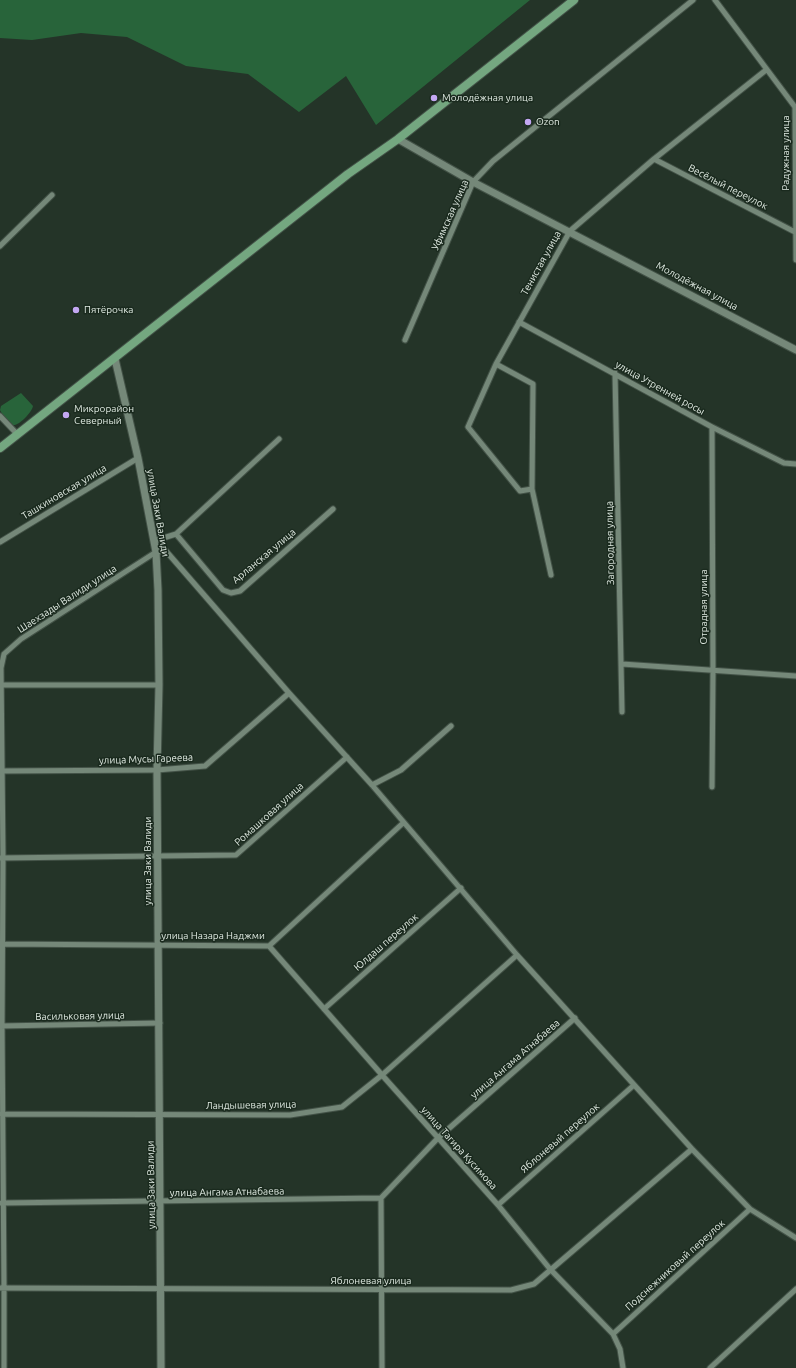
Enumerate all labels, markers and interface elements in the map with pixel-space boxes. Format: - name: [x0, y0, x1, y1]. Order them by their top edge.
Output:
- place label: Молодёжная улица: [442, 92, 533, 104]
- marker: Молодёжная улица: [429, 93, 439, 103]
- street label: Радужная улица: [780, 115, 792, 191]
- place label: Ozon: [536, 116, 560, 128]
- marker: Ozon: [523, 117, 533, 127]
- street label: Весёлый переулок: [686, 162, 770, 212]
- street label: Уфимская улица: [429, 178, 471, 252]
- street label: Тенистая улица: [518, 229, 564, 297]
- street label: Молодёжная улица: [654, 259, 740, 313]
- place label: Пятёрочка: [84, 304, 133, 316]
- marker: Пятёрочка: [71, 305, 81, 315]
- street label: улица Утренней росы: [613, 358, 707, 418]
- place label: Микрорайон Северный: [74, 403, 134, 426]
- marker: Микрорайон Северный: [61, 410, 71, 420]
- street label: Ташкиновская улица: [19, 462, 109, 522]
- street label: улица Заки Валиди: [144, 468, 172, 558]
- street label: Загородная улица: [603, 501, 617, 585]
- street label: Арланская улица: [230, 526, 298, 586]
- street label: Шаехзады Валиди улица: [15, 562, 119, 636]
- street label: Отрадная улица: [698, 569, 710, 645]
- street label: улица Мусы Гареева: [99, 751, 193, 767]
- street label: Ромашковая улица: [232, 780, 306, 848]
- street label: улица Заки Валиди: [142, 817, 154, 905]
- street label: Юлдаш переулок: [351, 911, 421, 973]
- street label: улица Назара Наджми: [161, 930, 265, 942]
- street label: Васильковая улица: [35, 1009, 125, 1023]
- street label: улица Ангама Атнабаева: [468, 1017, 562, 1101]
- street label: Ландышевая улица: [206, 1098, 296, 1112]
- street label: Яблоневый переулок: [518, 1101, 602, 1175]
- street label: улица Тагира Кусимова: [418, 1104, 500, 1192]
- street label: улица Заки Валиди: [144, 1140, 158, 1230]
- street label: улица Ангама Атнабаева: [170, 1185, 284, 1199]
- street label: Подснежниковый переулок: [623, 1217, 727, 1313]
- street label: Яблоневая улица: [331, 1275, 411, 1287]

